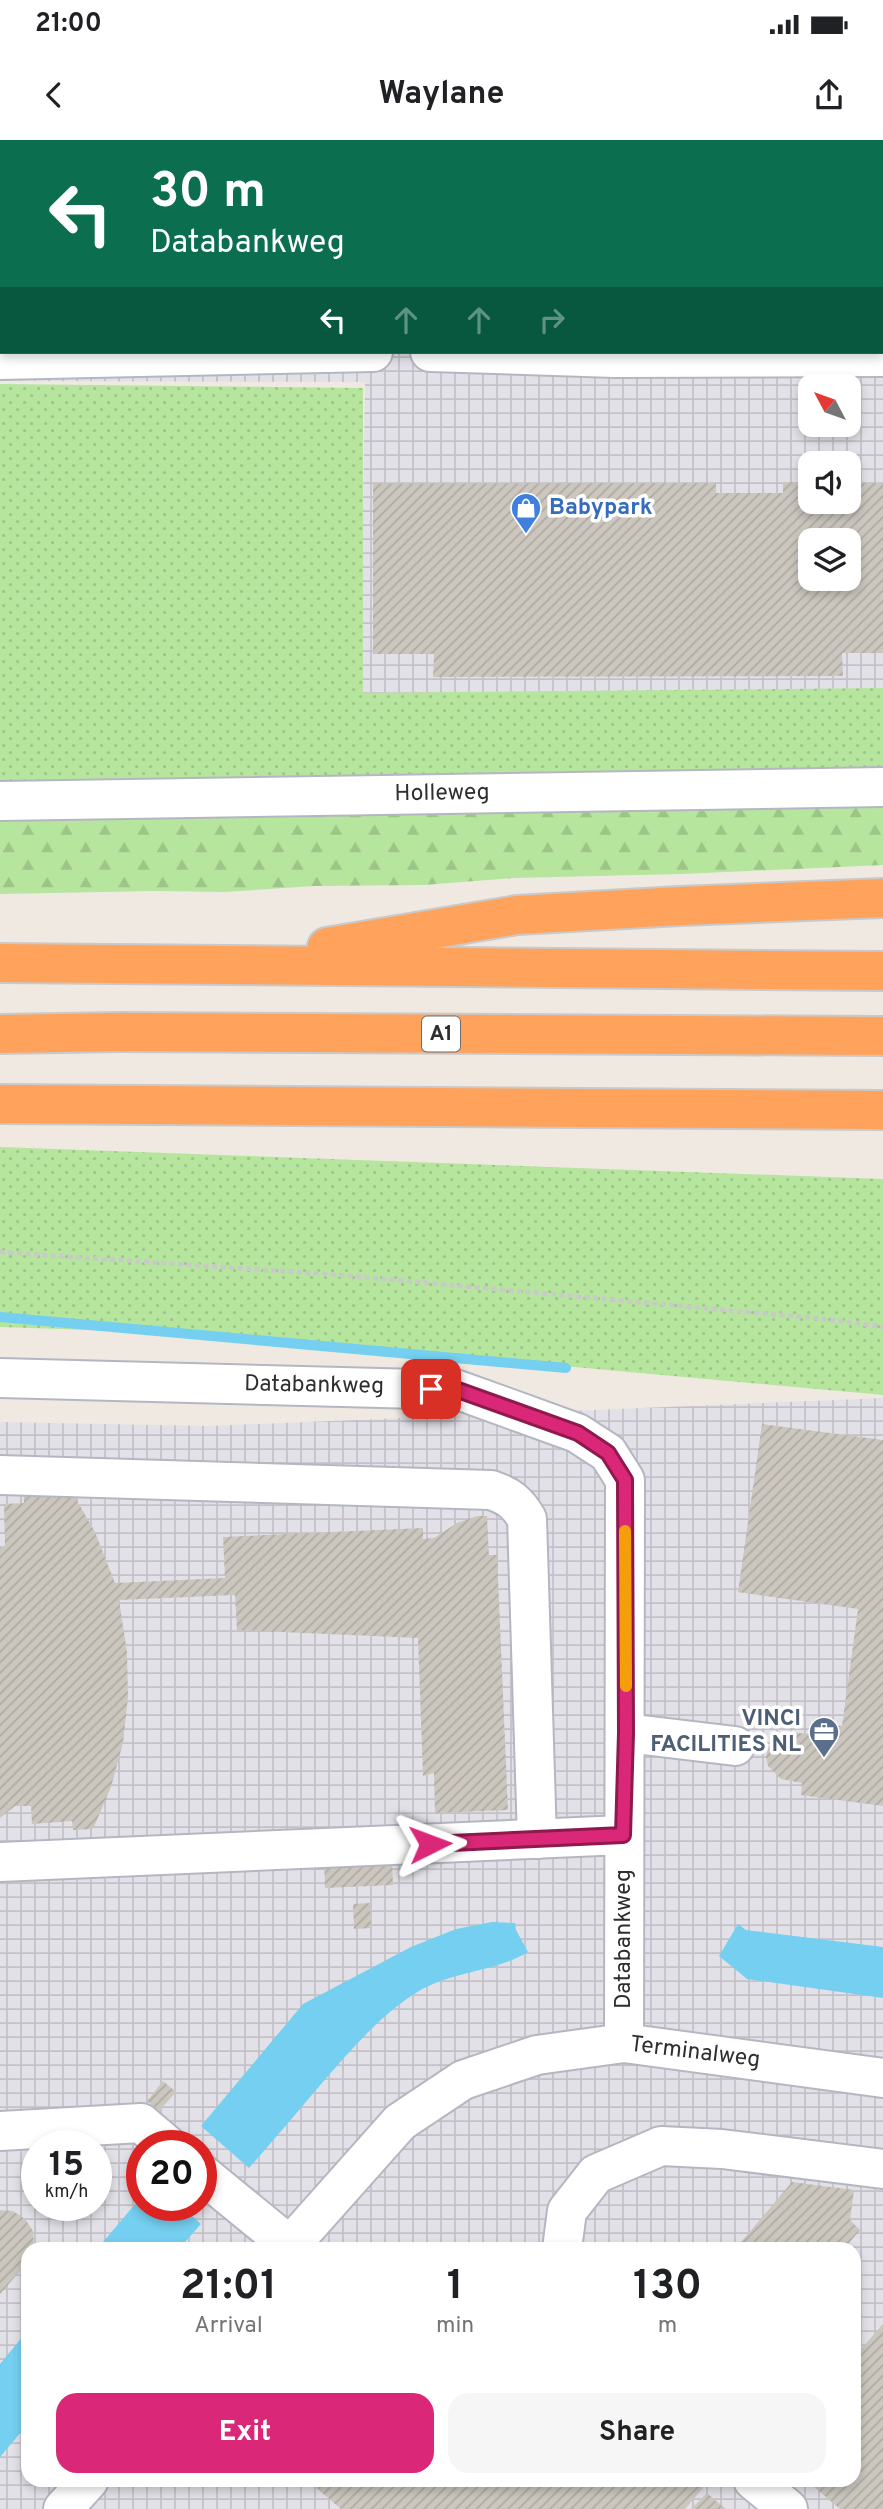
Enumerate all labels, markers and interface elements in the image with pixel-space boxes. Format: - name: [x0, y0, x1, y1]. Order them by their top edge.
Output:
- text: 21:00: [35, 8, 102, 41]
- text: Waylane: [379, 75, 504, 115]
- icon: back: [35, 76, 73, 114]
- icon: share: [810, 76, 848, 114]
- text: 30 m: [150, 163, 266, 225]
- icon: left: [35, 168, 126, 259]
- text: Databankweg: [150, 224, 345, 264]
- icon: left: [314, 301, 352, 339]
- icon: ahead: [387, 301, 425, 339]
- icon: ahead: [460, 301, 498, 339]
- icon: right: [533, 301, 571, 339]
- north arrow: [798, 374, 861, 438]
- map controls: [798, 374, 861, 591]
- button: sound: [798, 451, 861, 514]
- shop icon: Babypark: [509, 491, 543, 535]
- place label: Babypark: [549, 494, 653, 523]
- button: layers: [798, 528, 861, 591]
- street label: Holleweg: [394, 779, 490, 809]
- road number: A1: [422, 1016, 460, 1052]
- pin: [401, 1359, 461, 1419]
- street label: Databankweg: [244, 1370, 384, 1402]
- icon: arrive: [412, 1370, 450, 1408]
- place label: VINCI FACILITIES NL: [650, 1705, 801, 1760]
- office icon: VINCI FACILITIES NL: [807, 1715, 841, 1759]
- position arrow: [393, 1807, 467, 1881]
- street label: Databankweg: [610, 1869, 639, 2009]
- street label: Terminalweg: [628, 2031, 762, 2075]
- speed limit sign: 20: [126, 2130, 217, 2221]
- text: 15: [49, 2144, 84, 2188]
- text: km/h: [45, 2181, 88, 2204]
- text: 21:01: [180, 2261, 277, 2314]
- text: 1: [447, 2261, 463, 2314]
- text: 130: [633, 2261, 702, 2314]
- text: Arrival: [194, 2312, 263, 2341]
- text: min: [436, 2312, 474, 2341]
- text: m: [658, 2312, 677, 2341]
- button: Exit: [56, 2393, 434, 2473]
- button: Share: [448, 2393, 826, 2473]

